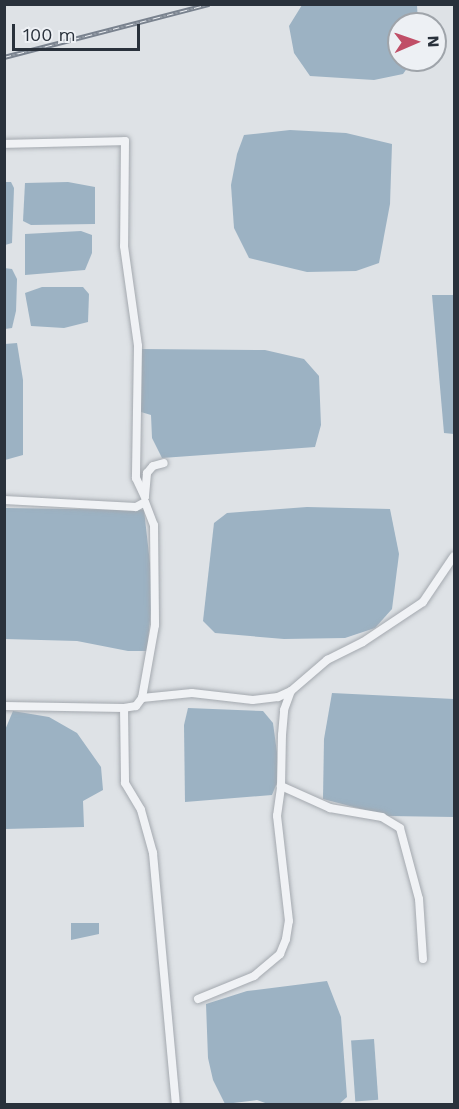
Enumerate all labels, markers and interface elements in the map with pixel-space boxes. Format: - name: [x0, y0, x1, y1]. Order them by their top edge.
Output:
- scale bar: [15, 12, 142, 50]
- north arrow: [387, 12, 447, 72]
- text: 100 m: [23, 24, 76, 45]
- text: N: [424, 35, 443, 48]

